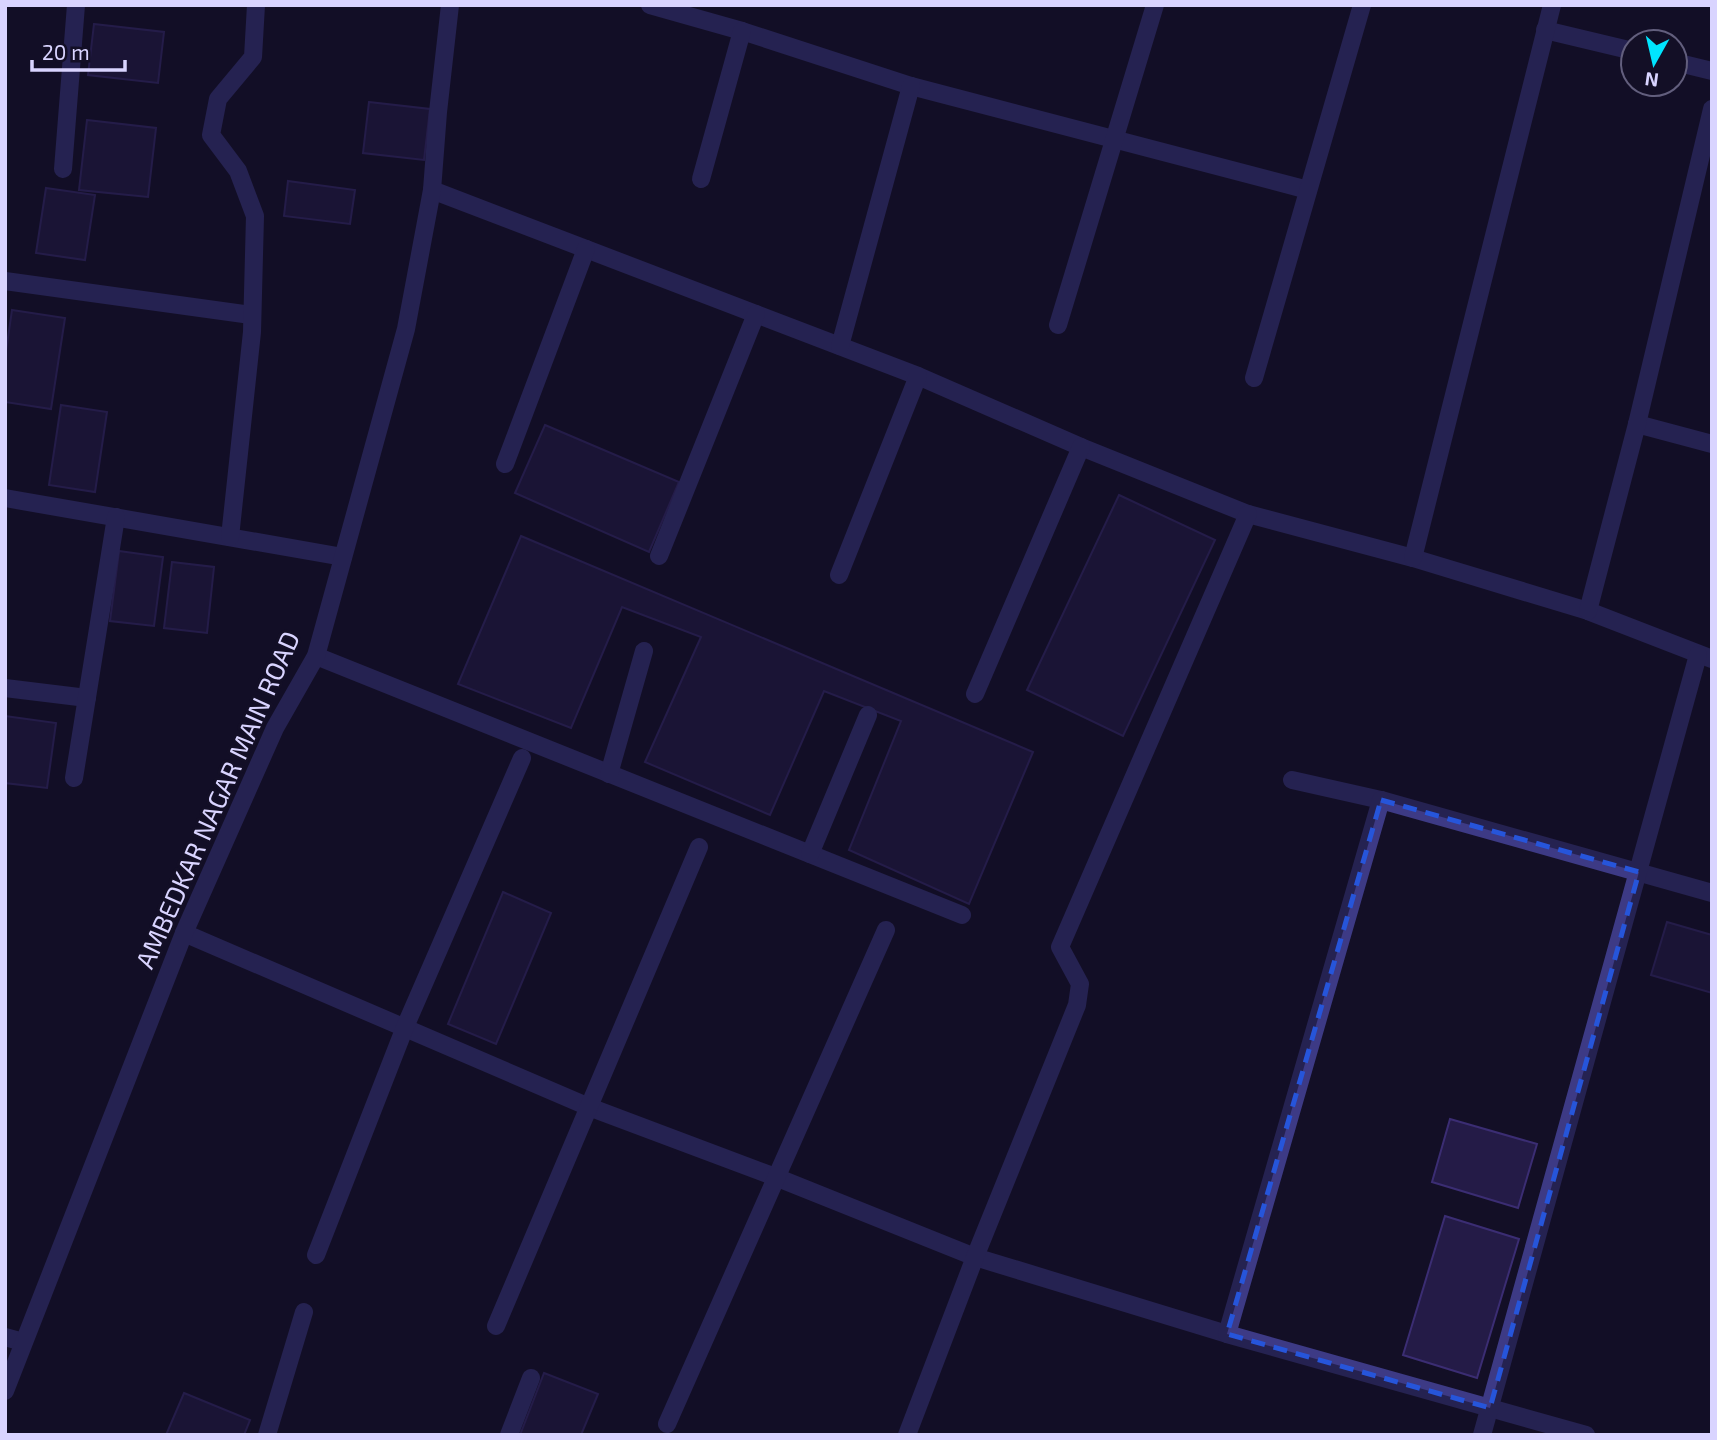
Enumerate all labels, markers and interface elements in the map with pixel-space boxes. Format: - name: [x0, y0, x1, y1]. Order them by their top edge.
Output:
- scale bar: [32, 28, 124, 72]
- north arrow: [1619, 28, 1689, 98]
- text: 20 m: [42, 39, 90, 64]
- text: N: [1643, 68, 1660, 93]
- street label: AMBEDKAR NAGAR MAIN ROAD: [128, 626, 305, 973]

